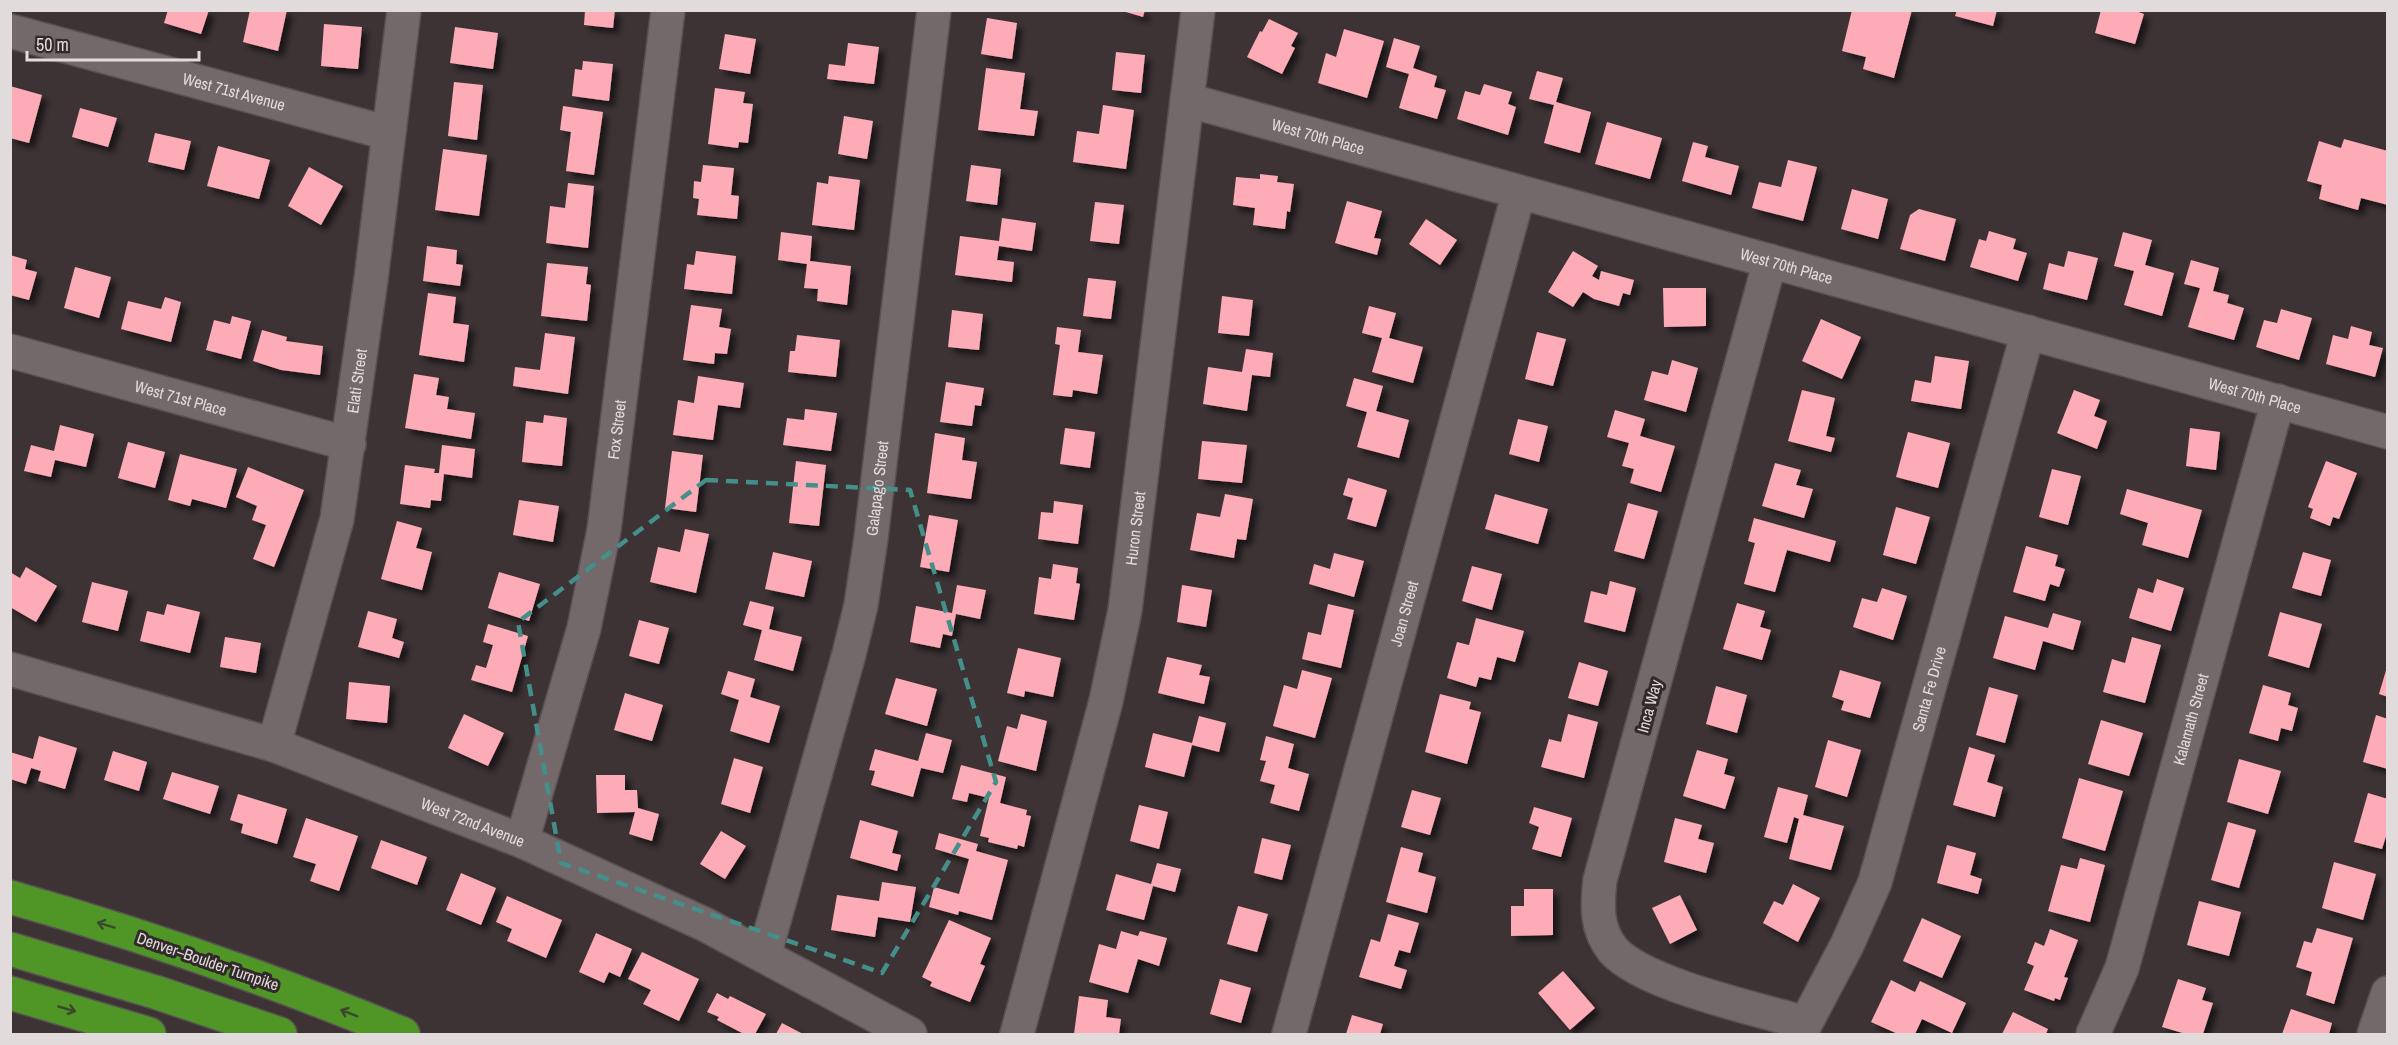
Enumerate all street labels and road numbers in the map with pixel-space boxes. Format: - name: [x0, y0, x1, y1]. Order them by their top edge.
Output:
- street label: West 71st Avenue: [180, 67, 288, 116]
- street label: West 70th Place: [1269, 113, 1367, 160]
- street label: West 70th Place: [1738, 242, 1835, 289]
- street label: Elati Street: [341, 347, 372, 415]
- street label: West 70th Place: [2206, 372, 2304, 419]
- street label: West 71st Place: [132, 375, 229, 421]
- street label: Fox Street: [602, 398, 631, 461]
- street label: Galapago Street: [860, 439, 894, 537]
- street label: Huron Street: [1120, 490, 1150, 567]
- street label: Joan Street: [1384, 578, 1423, 649]
- street label: Santa Fe Drive: [1906, 644, 1951, 734]
- street label: Kalamath Street: [2167, 671, 2214, 768]
- street label: Inca Way: [1631, 677, 1667, 735]
- street label: West 72nd Avenue: [418, 792, 528, 852]
- street label: Denver–Boulder Turnpike: [134, 926, 282, 996]

